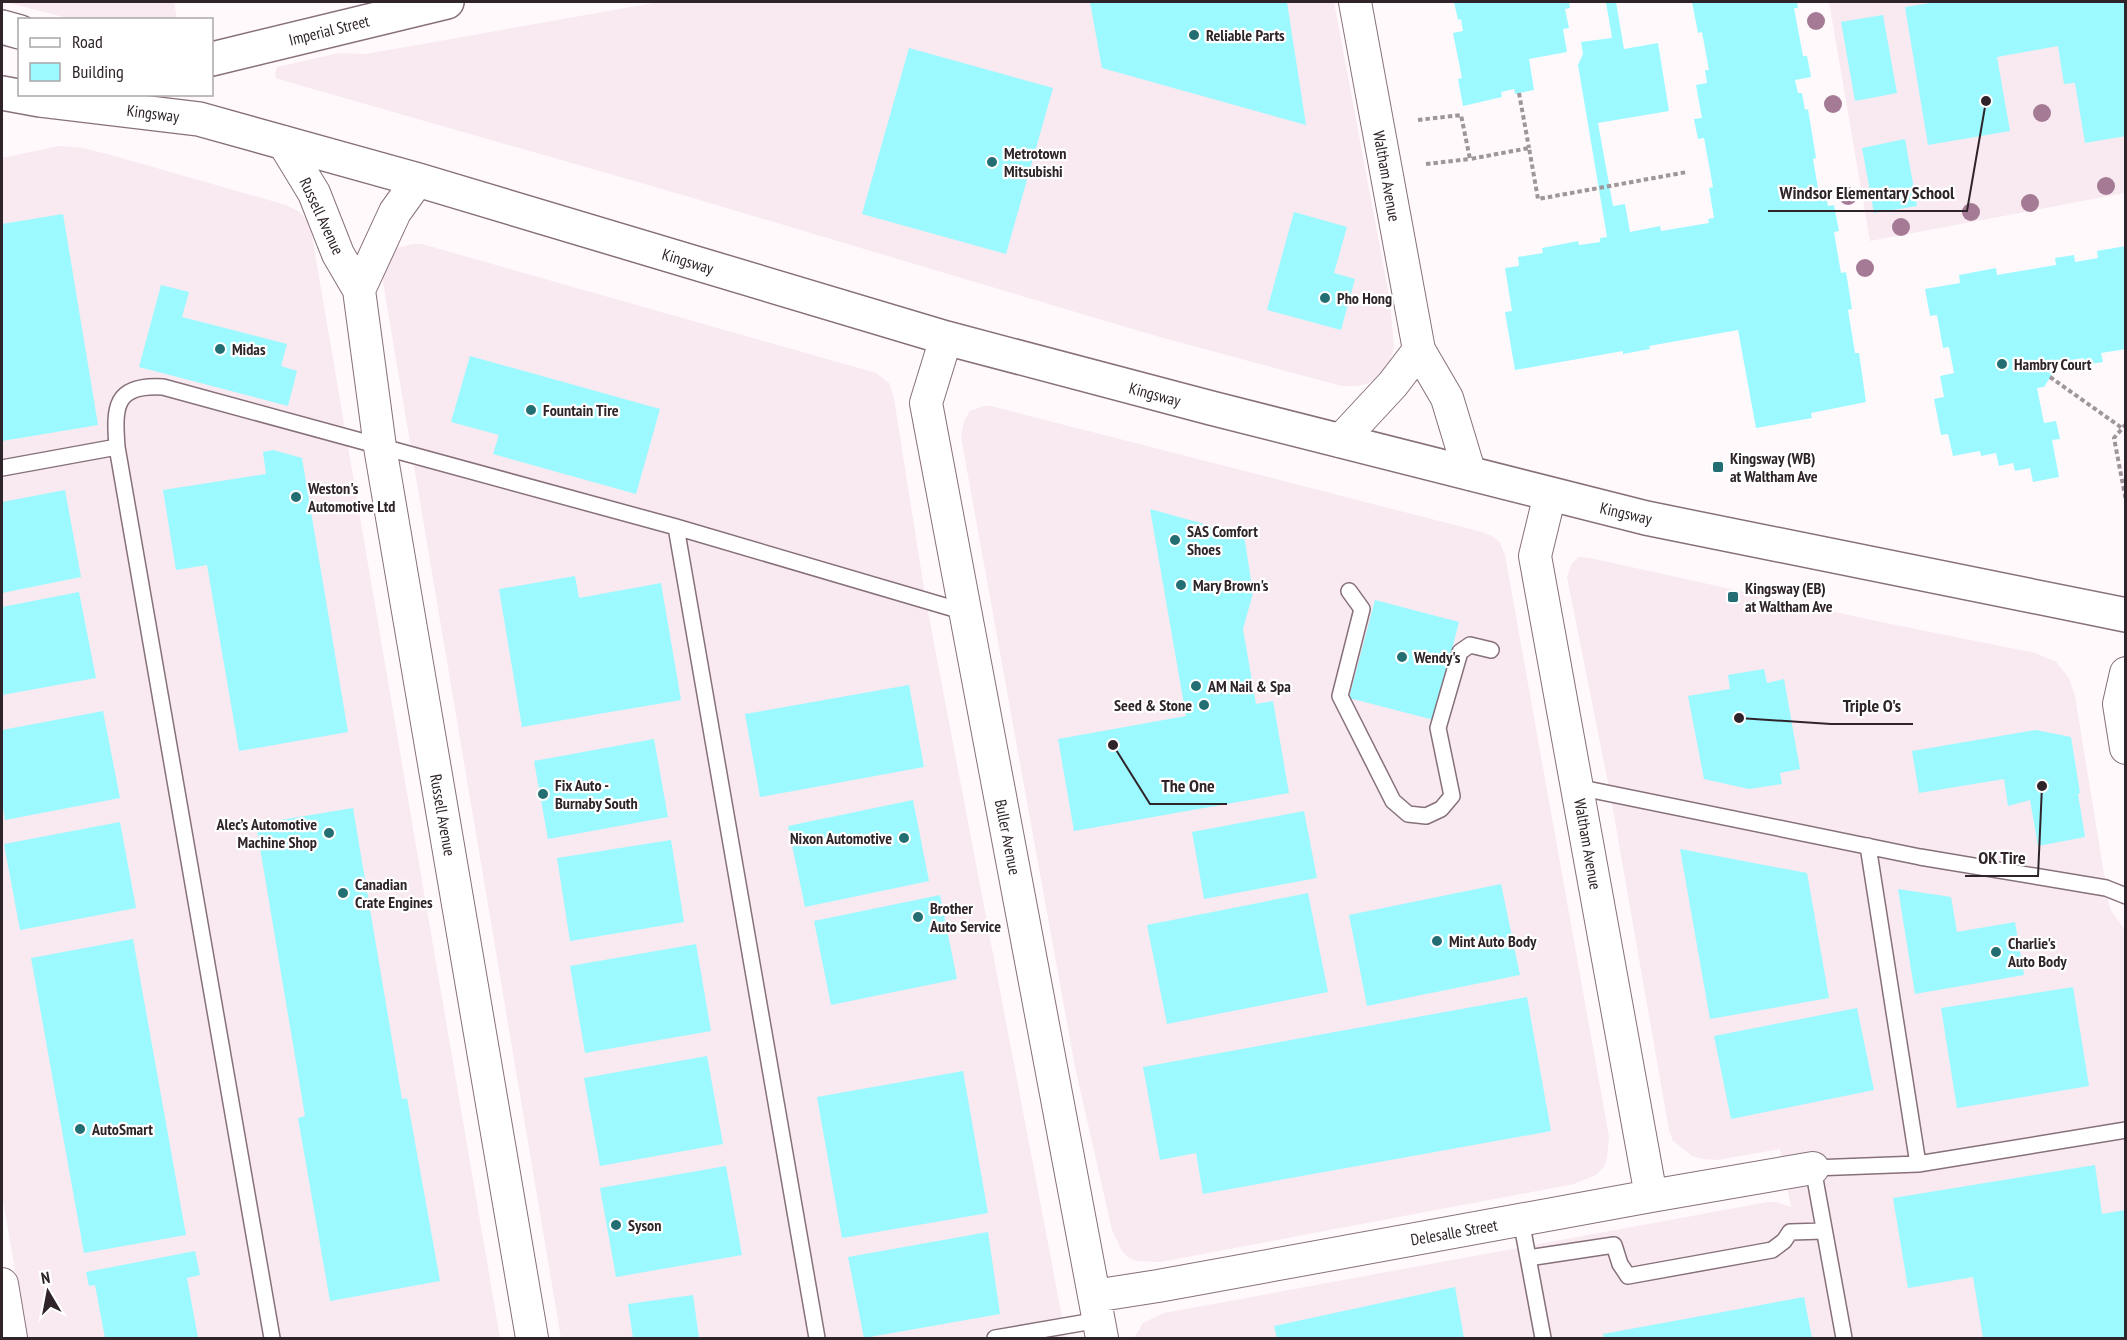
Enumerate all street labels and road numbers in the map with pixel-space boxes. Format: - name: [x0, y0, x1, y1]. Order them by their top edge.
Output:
- street label: Imperial Street: [287, 10, 372, 50]
- street label: Kingsway: [126, 100, 180, 126]
- street label: Waltham Avenue: [1369, 129, 1405, 223]
- street label: Russell Avenue: [295, 174, 349, 258]
- street label: Kingsway: [660, 244, 716, 278]
- street label: Kingsway: [1127, 378, 1183, 410]
- street label: Kingsway: [1598, 497, 1654, 529]
- street label: Russell Avenue: [426, 772, 460, 858]
- street label: Waltham Avenue: [1570, 797, 1606, 891]
- street label: Buller Avenue: [991, 798, 1025, 876]
- street label: Delesalle Street: [1409, 1214, 1500, 1249]

